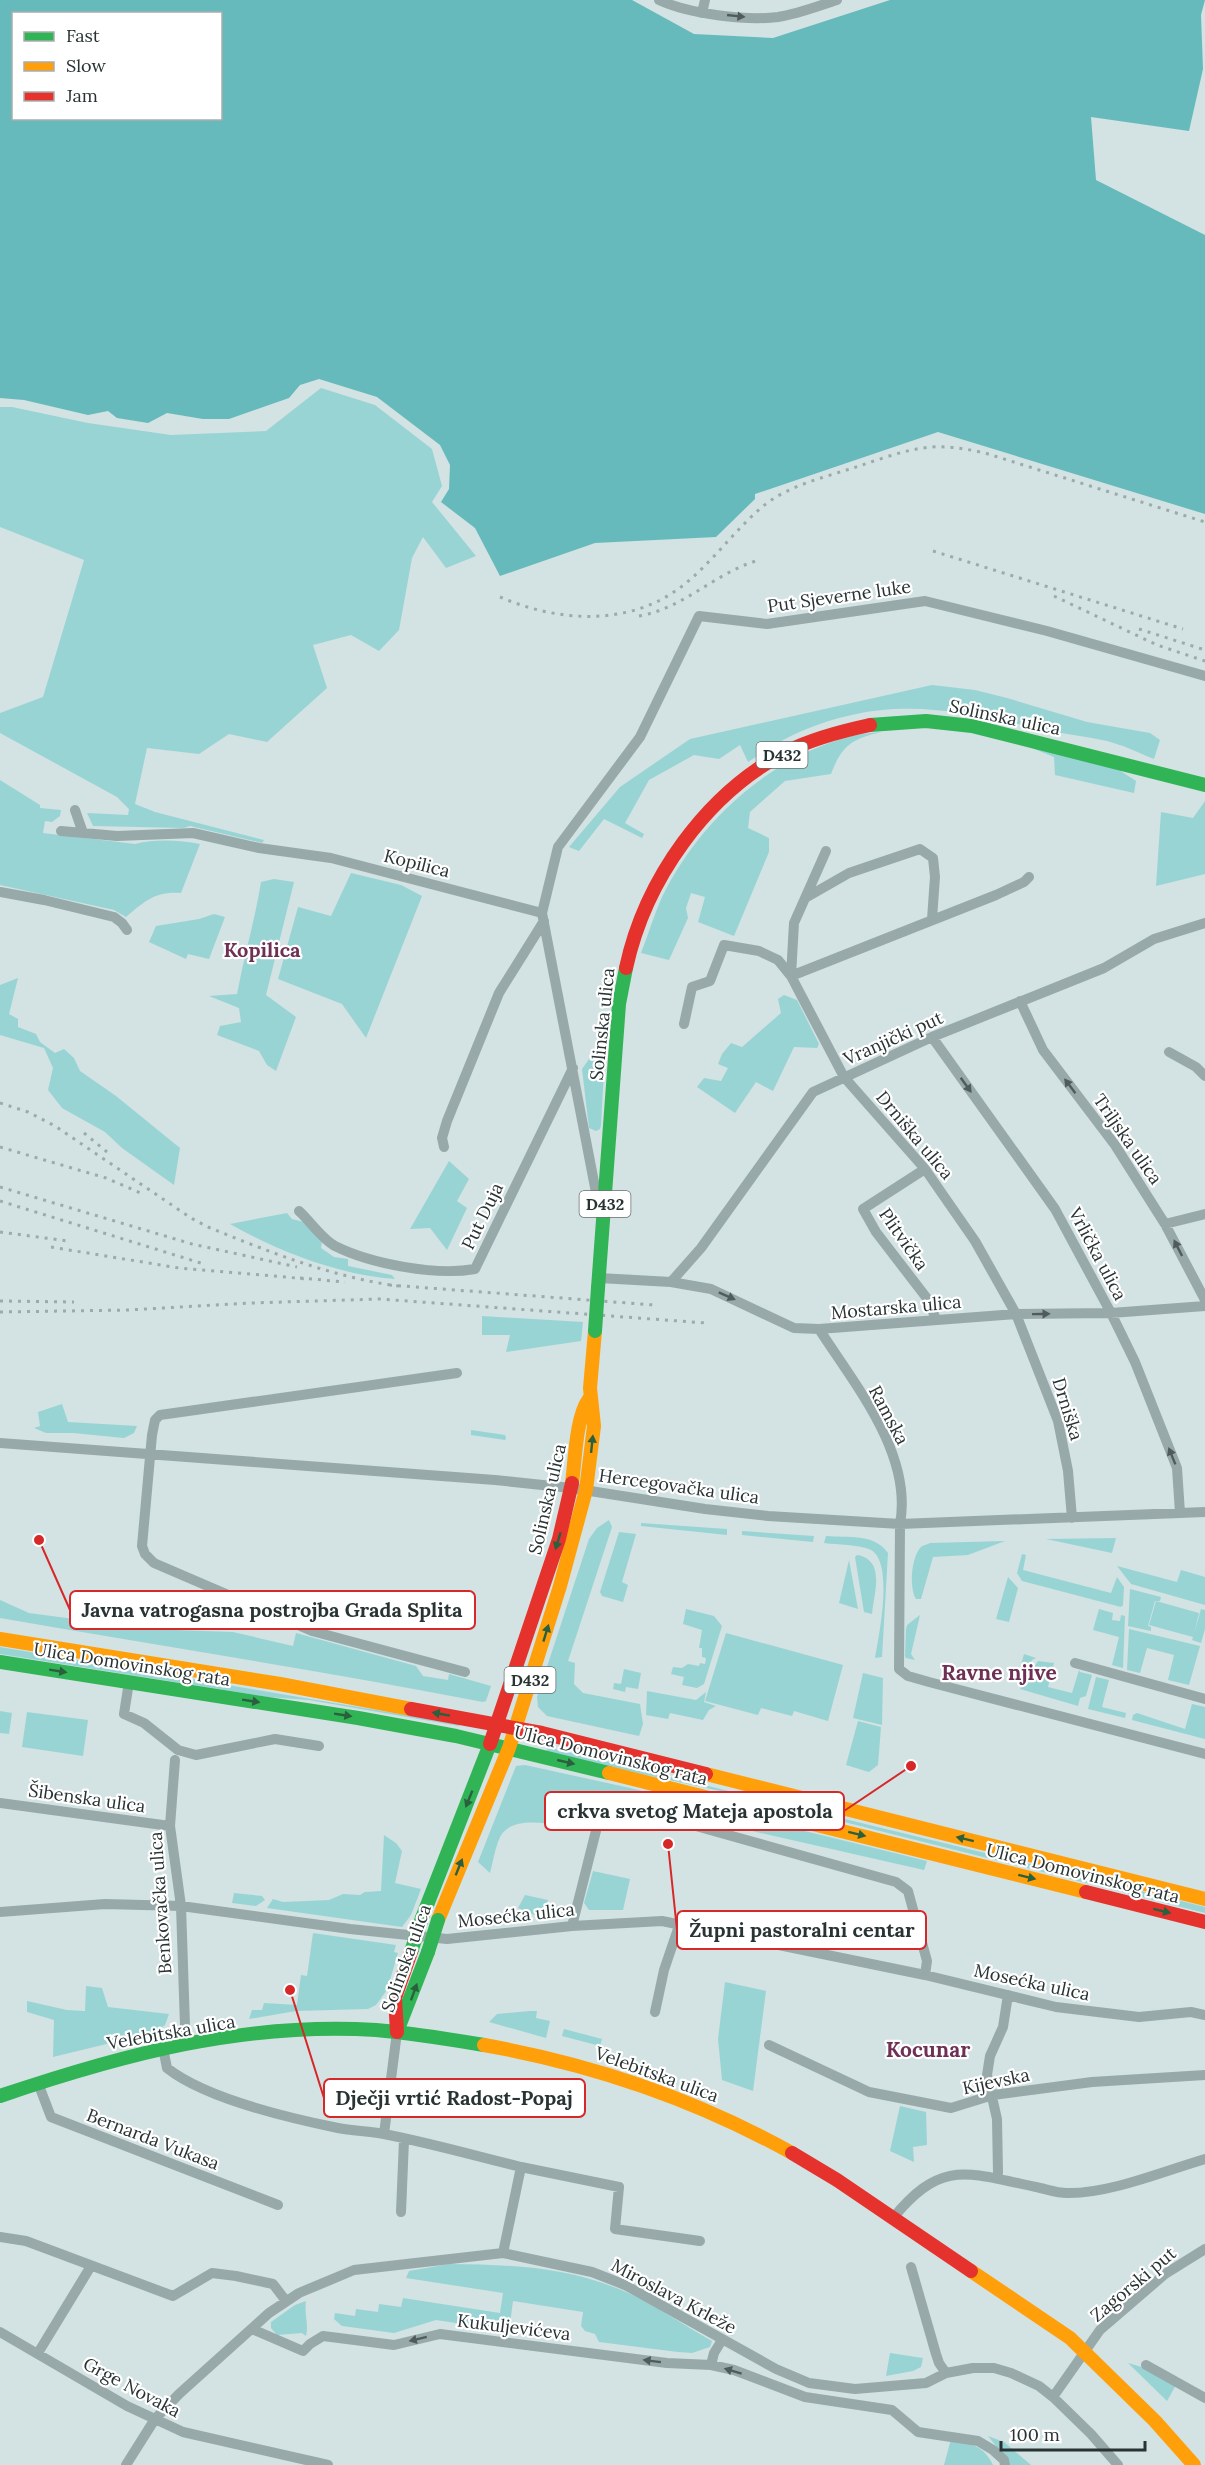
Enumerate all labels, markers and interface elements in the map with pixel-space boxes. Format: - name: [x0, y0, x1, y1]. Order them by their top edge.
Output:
- one-way arrow: [727, 11, 746, 21]
- legend: [12, 12, 222, 120]
- text: Fast: [66, 24, 100, 47]
- text: Slow: [66, 54, 106, 77]
- text: Jam: [65, 84, 98, 107]
- street label: Put Sjeverne luke: [766, 575, 912, 617]
- street label: Solinska ulica: [947, 694, 1063, 740]
- road number: D432: [756, 742, 808, 768]
- street label: Kopilica: [382, 844, 452, 882]
- district label: Kopilica: [223, 937, 301, 962]
- street label: Solinska ulica: [585, 967, 619, 1081]
- street label: Vranjički put: [839, 1006, 946, 1071]
- one-way arrow: [960, 1076, 972, 1092]
- one-way arrow: [1064, 1079, 1076, 1095]
- street label: Drniška ulica: [871, 1086, 959, 1184]
- street label: Triljska ulica: [1088, 1089, 1168, 1189]
- street label: Put Duja: [456, 1179, 508, 1253]
- road number: D432: [580, 1191, 630, 1217]
- street label: Plitvička: [874, 1203, 934, 1275]
- street label: Vrlička ulica: [1063, 1203, 1132, 1304]
- one-way arrow: [1173, 1240, 1183, 1257]
- street label: Mostarska ulica: [830, 1290, 962, 1324]
- one-way arrow: [719, 1292, 736, 1301]
- one-way arrow: [1031, 1309, 1050, 1319]
- street label: Drniška: [1048, 1375, 1088, 1443]
- street label: Ramska: [864, 1381, 914, 1449]
- one-way arrow: [587, 1434, 597, 1453]
- street label: Solinska ulica: [523, 1441, 571, 1557]
- one-way arrow: [1167, 1446, 1177, 1464]
- street label: Hercegovačka ulica: [597, 1463, 761, 1509]
- one-way arrow: [553, 1532, 562, 1550]
- callout: Javna vatrogasna postrojba Grada Splita: [70, 1591, 475, 1629]
- text: Javna vatrogasna postrojba Grada Splita: [82, 1597, 463, 1622]
- one-way arrow: [542, 1624, 551, 1642]
- street label: Ulica Domovinskog rata: [32, 1637, 232, 1691]
- district label: Ravne njive: [941, 1659, 1057, 1686]
- one-way arrow: [48, 1667, 67, 1676]
- road number: D432: [504, 1667, 556, 1693]
- one-way arrow: [241, 1696, 260, 1705]
- one-way arrow: [431, 1709, 450, 1718]
- one-way arrow: [334, 1711, 353, 1720]
- street label: Ulica Domovinskog rata: [512, 1720, 710, 1790]
- one-way arrow: [556, 1757, 575, 1767]
- street label: Šibenska ulica: [27, 1778, 147, 1818]
- one-way arrow: [463, 1790, 473, 1808]
- callout: crkva svetog Mateja apostola: [545, 1792, 844, 1830]
- text: crkva svetog Mateja apostola: [557, 1798, 833, 1823]
- one-way arrow: [848, 1830, 866, 1840]
- street label: Benkovačka ulica: [144, 1831, 176, 1975]
- one-way arrow: [956, 1833, 974, 1843]
- street label: Ulica Domovinskog rata: [984, 1838, 1182, 1908]
- one-way arrow: [454, 1858, 464, 1876]
- one-way arrow: [1018, 1873, 1037, 1883]
- street label: Mosećka ulica: [456, 1897, 576, 1933]
- street label: Solinska ulica: [376, 1901, 436, 2015]
- one-way arrow: [1153, 1907, 1171, 1917]
- callout: Župni pastoralni centar: [677, 1911, 926, 1949]
- text: Župni pastoralni centar: [689, 1917, 915, 1942]
- street label: Mosećka ulica: [972, 1959, 1092, 2005]
- one-way arrow: [409, 1983, 419, 2001]
- street label: Velebitska ulica: [104, 2009, 237, 2055]
- district label: Kocunar: [886, 2036, 970, 2063]
- street label: Velebitska ulica: [591, 2041, 722, 2107]
- street label: Kijevska: [960, 2063, 1032, 2099]
- callout: Dječji vrtić Radost-Popaj: [324, 2079, 585, 2117]
- text: Dječji vrtić Radost-Popaj: [335, 2085, 573, 2110]
- street label: Bernarda Vukasa: [83, 2103, 223, 2175]
- street label: Zagorski put: [1085, 2242, 1181, 2326]
- street label: Miroslava Krleže: [607, 2253, 741, 2339]
- street label: Kukuljevićeva: [456, 2309, 572, 2345]
- one-way arrow: [408, 2335, 427, 2345]
- street label: Grge Novaka: [79, 2352, 185, 2422]
- one-way arrow: [643, 2356, 662, 2366]
- one-way arrow: [724, 2366, 742, 2375]
- scale bar: [1001, 2414, 1145, 2452]
- text: 100 m: [1010, 2423, 1060, 2446]

